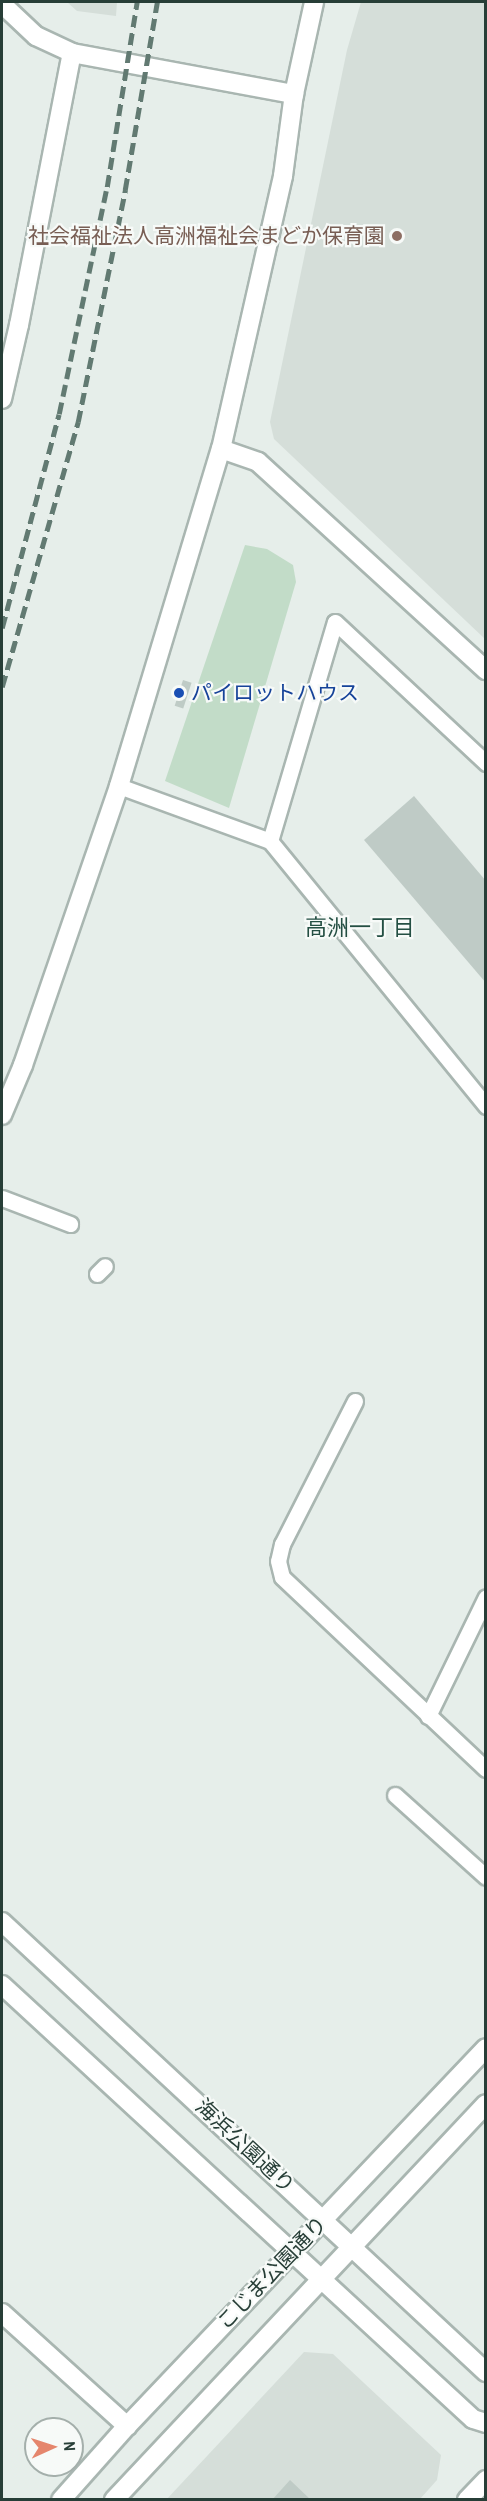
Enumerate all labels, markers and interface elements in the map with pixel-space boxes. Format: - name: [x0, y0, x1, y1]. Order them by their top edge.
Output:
- place label: 社会福祉法人高洲福祉会まどか保育園: [28, 223, 385, 249]
- marker: 社会福祉法人高洲福祉会まどか保育園: [390, 229, 404, 243]
- place label: パイロットハウス: [191, 680, 359, 706]
- marker: パイロットハウス: [172, 686, 186, 700]
- district label: 高洲一丁目: [305, 915, 415, 941]
- street label: 海浜公園通り: [190, 2094, 300, 2198]
- street label: こじま公園通り: [212, 2211, 332, 2335]
- north arrow: [24, 2417, 84, 2477]
- text: N: [59, 2441, 81, 2451]

